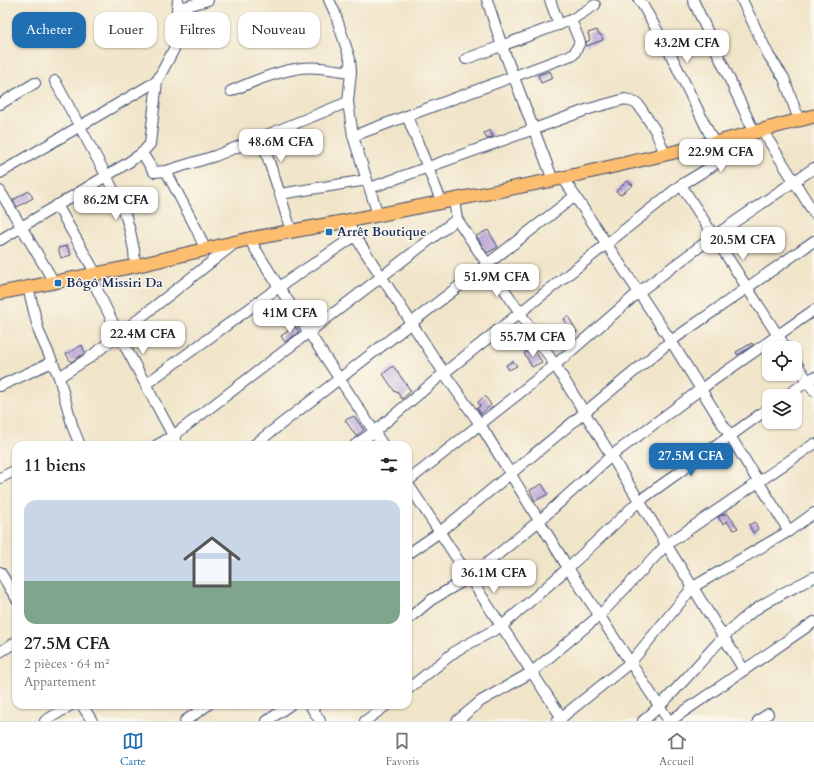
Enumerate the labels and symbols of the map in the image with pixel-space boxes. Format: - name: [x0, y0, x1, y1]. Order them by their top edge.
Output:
- pin: 43.2M CFA: [641, 30, 733, 64]
- pin: 48.6M CFA: [235, 129, 327, 163]
- pin: 22.9M CFA: [675, 139, 767, 173]
- pin: 86.2M CFA: [70, 187, 162, 221]
- place label: Arrêt Boutique: [337, 223, 427, 241]
- marker: Arrêt Boutique: [324, 227, 334, 237]
- pin: 20.5M CFA: [697, 227, 789, 261]
- pin: 51.9M CFA: [451, 264, 543, 298]
- place label: Bôgô Missiri Da: [66, 274, 163, 292]
- marker: Bôgô Missiri Da: [53, 278, 63, 288]
- pin: 41M CFA: [253, 300, 327, 334]
- pin: 22.4M CFA: [97, 321, 189, 355]
- pin: 55.7M CFA: [487, 324, 579, 358]
- pin: 27.5M CFA: [645, 443, 737, 477]
- pin: 36.1M CFA: [448, 560, 540, 594]

